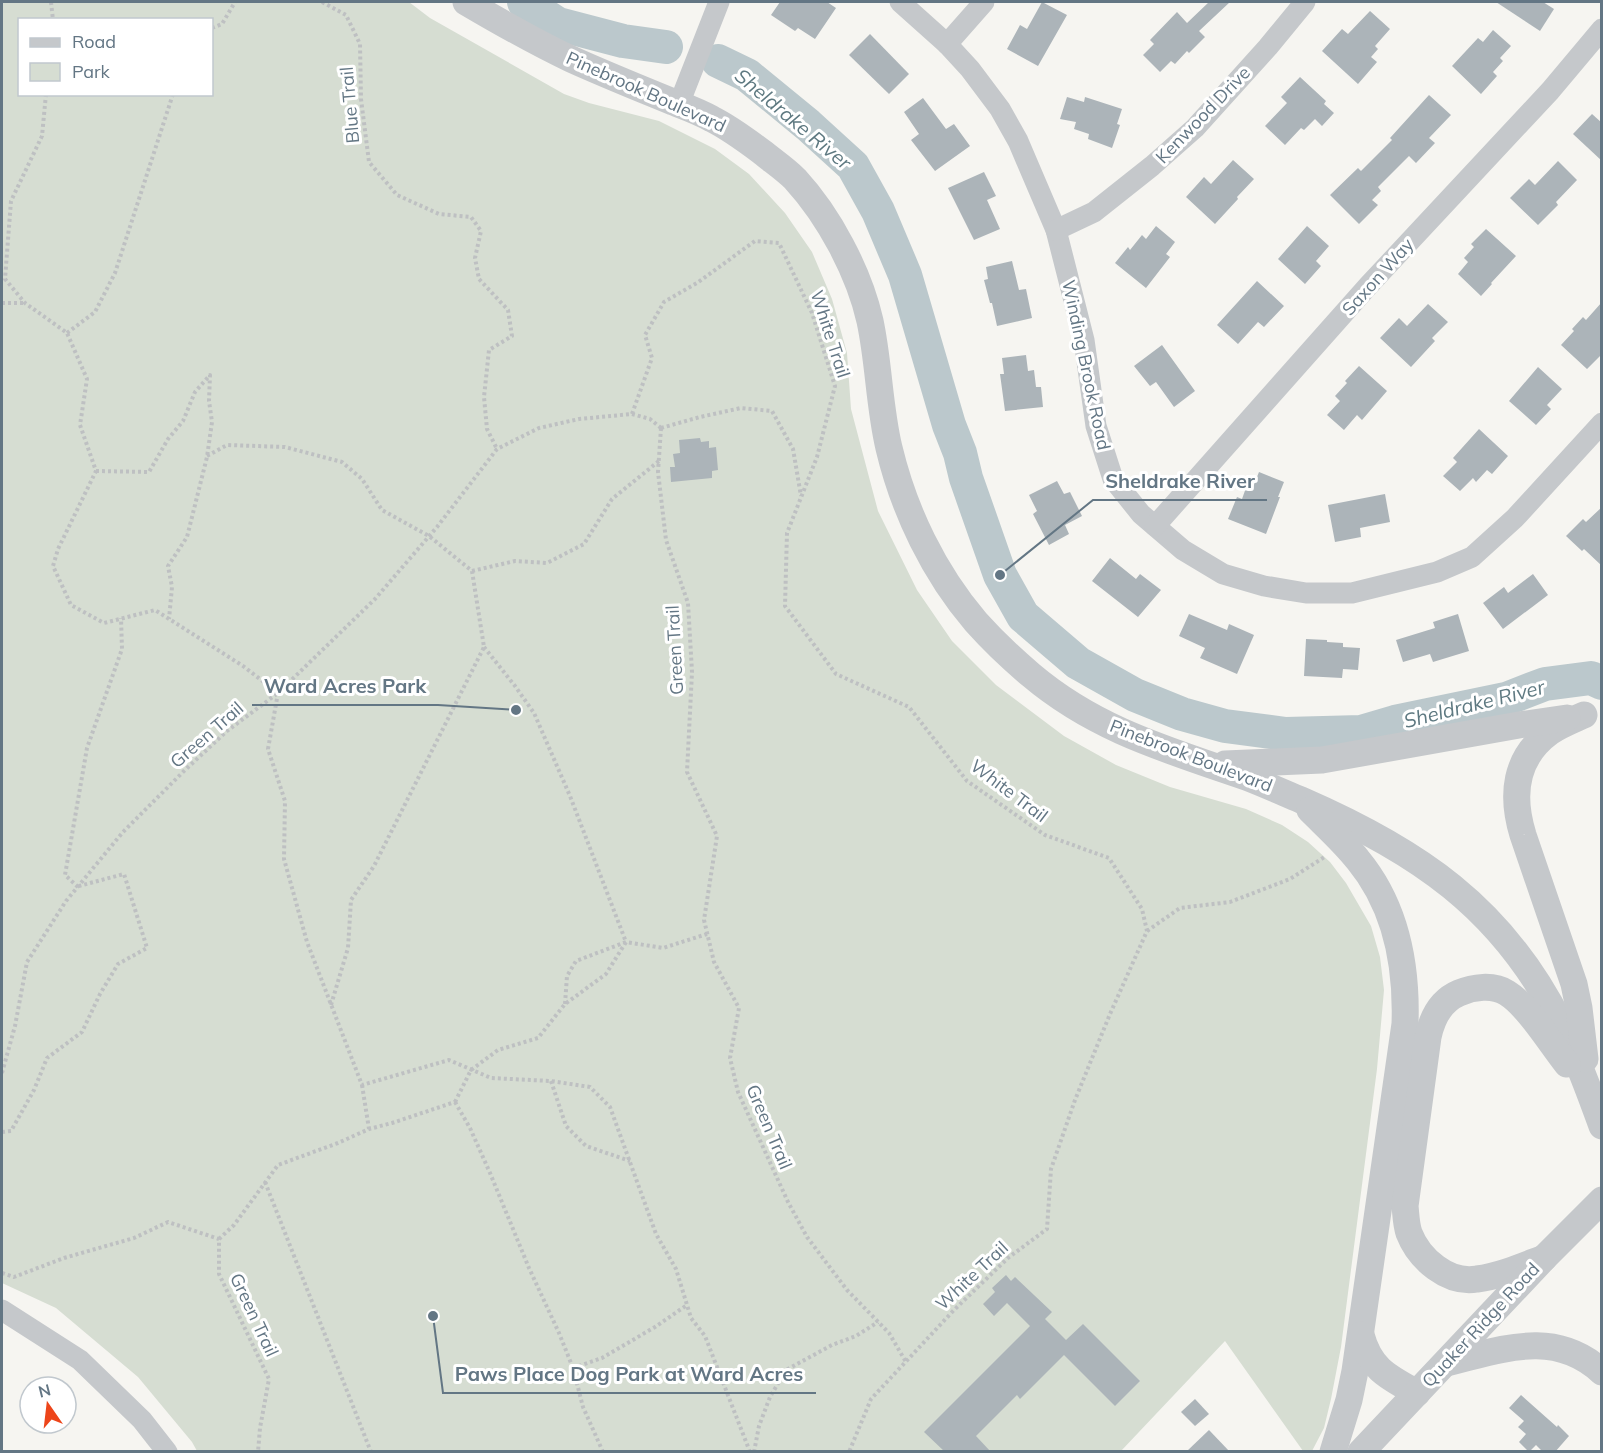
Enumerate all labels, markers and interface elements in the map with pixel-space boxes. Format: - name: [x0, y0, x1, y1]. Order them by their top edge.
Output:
- legend: [18, 18, 213, 96]
- text: Road: [72, 30, 116, 53]
- street label: Pinebrook Boulevard: [563, 46, 730, 137]
- text: Park: [72, 60, 111, 83]
- street label: Kenwood Drive: [1150, 61, 1255, 168]
- water label: Sheldrake River: [730, 63, 857, 175]
- street label: Blue Trail: [335, 66, 364, 144]
- street label: Saxon Way: [1337, 233, 1419, 320]
- street label: Winding Brook Road: [1057, 278, 1116, 452]
- street label: White Trail: [805, 287, 855, 381]
- callout: Sheldrake River: [1093, 462, 1267, 500]
- text: Sheldrake River: [1105, 468, 1255, 493]
- street label: Green Trail: [661, 605, 688, 695]
- callout: Ward Acres Park: [252, 667, 438, 705]
- text: Ward Acres Park: [264, 673, 427, 698]
- water label: Sheldrake River: [1401, 674, 1548, 733]
- street label: Green Trail: [165, 697, 248, 773]
- street label: Pinebrook Boulevard: [1107, 714, 1276, 797]
- street label: White Trail: [966, 754, 1053, 827]
- street label: Green Trail: [741, 1081, 798, 1173]
- street label: White Trail: [931, 1236, 1013, 1315]
- street label: Quaker Ridge Road: [1417, 1258, 1544, 1392]
- street label: Green Trail: [225, 1269, 284, 1360]
- callout: Paws Place Dog Park at Ward Acres: [443, 1355, 816, 1393]
- text: Paws Place Dog Park at Ward Acres: [455, 1361, 803, 1386]
- north arrow: [18, 1375, 78, 1435]
- text: N: [36, 1379, 53, 1402]

